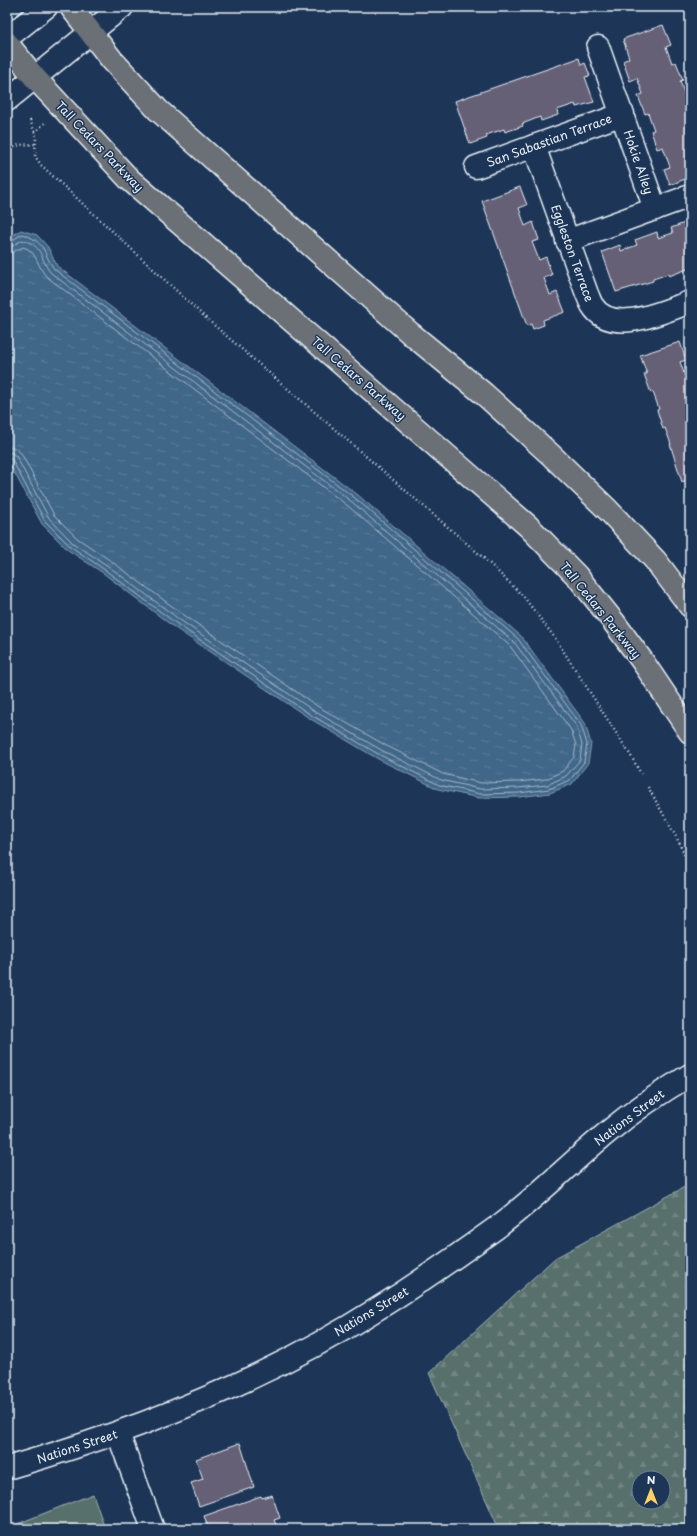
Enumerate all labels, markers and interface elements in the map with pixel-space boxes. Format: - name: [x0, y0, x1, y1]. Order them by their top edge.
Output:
- street label: Tall Cedars Parkway: [52, 97, 148, 195]
- street label: San Sabastian Terrace: [484, 109, 614, 171]
- street label: Hokie Alley: [620, 128, 658, 197]
- street label: Eggleston Terrace: [547, 202, 599, 304]
- street label: Tall Cedars Parkway: [308, 332, 410, 424]
- street label: Tall Cedars Parkway: [556, 558, 646, 662]
- street label: Nations Street: [590, 1085, 668, 1149]
- street label: Nations Street: [331, 1282, 412, 1340]
- street label: Nations Street: [34, 1424, 120, 1467]
- north arrow: [631, 1470, 671, 1510]
- text: N: [647, 1471, 656, 1488]

